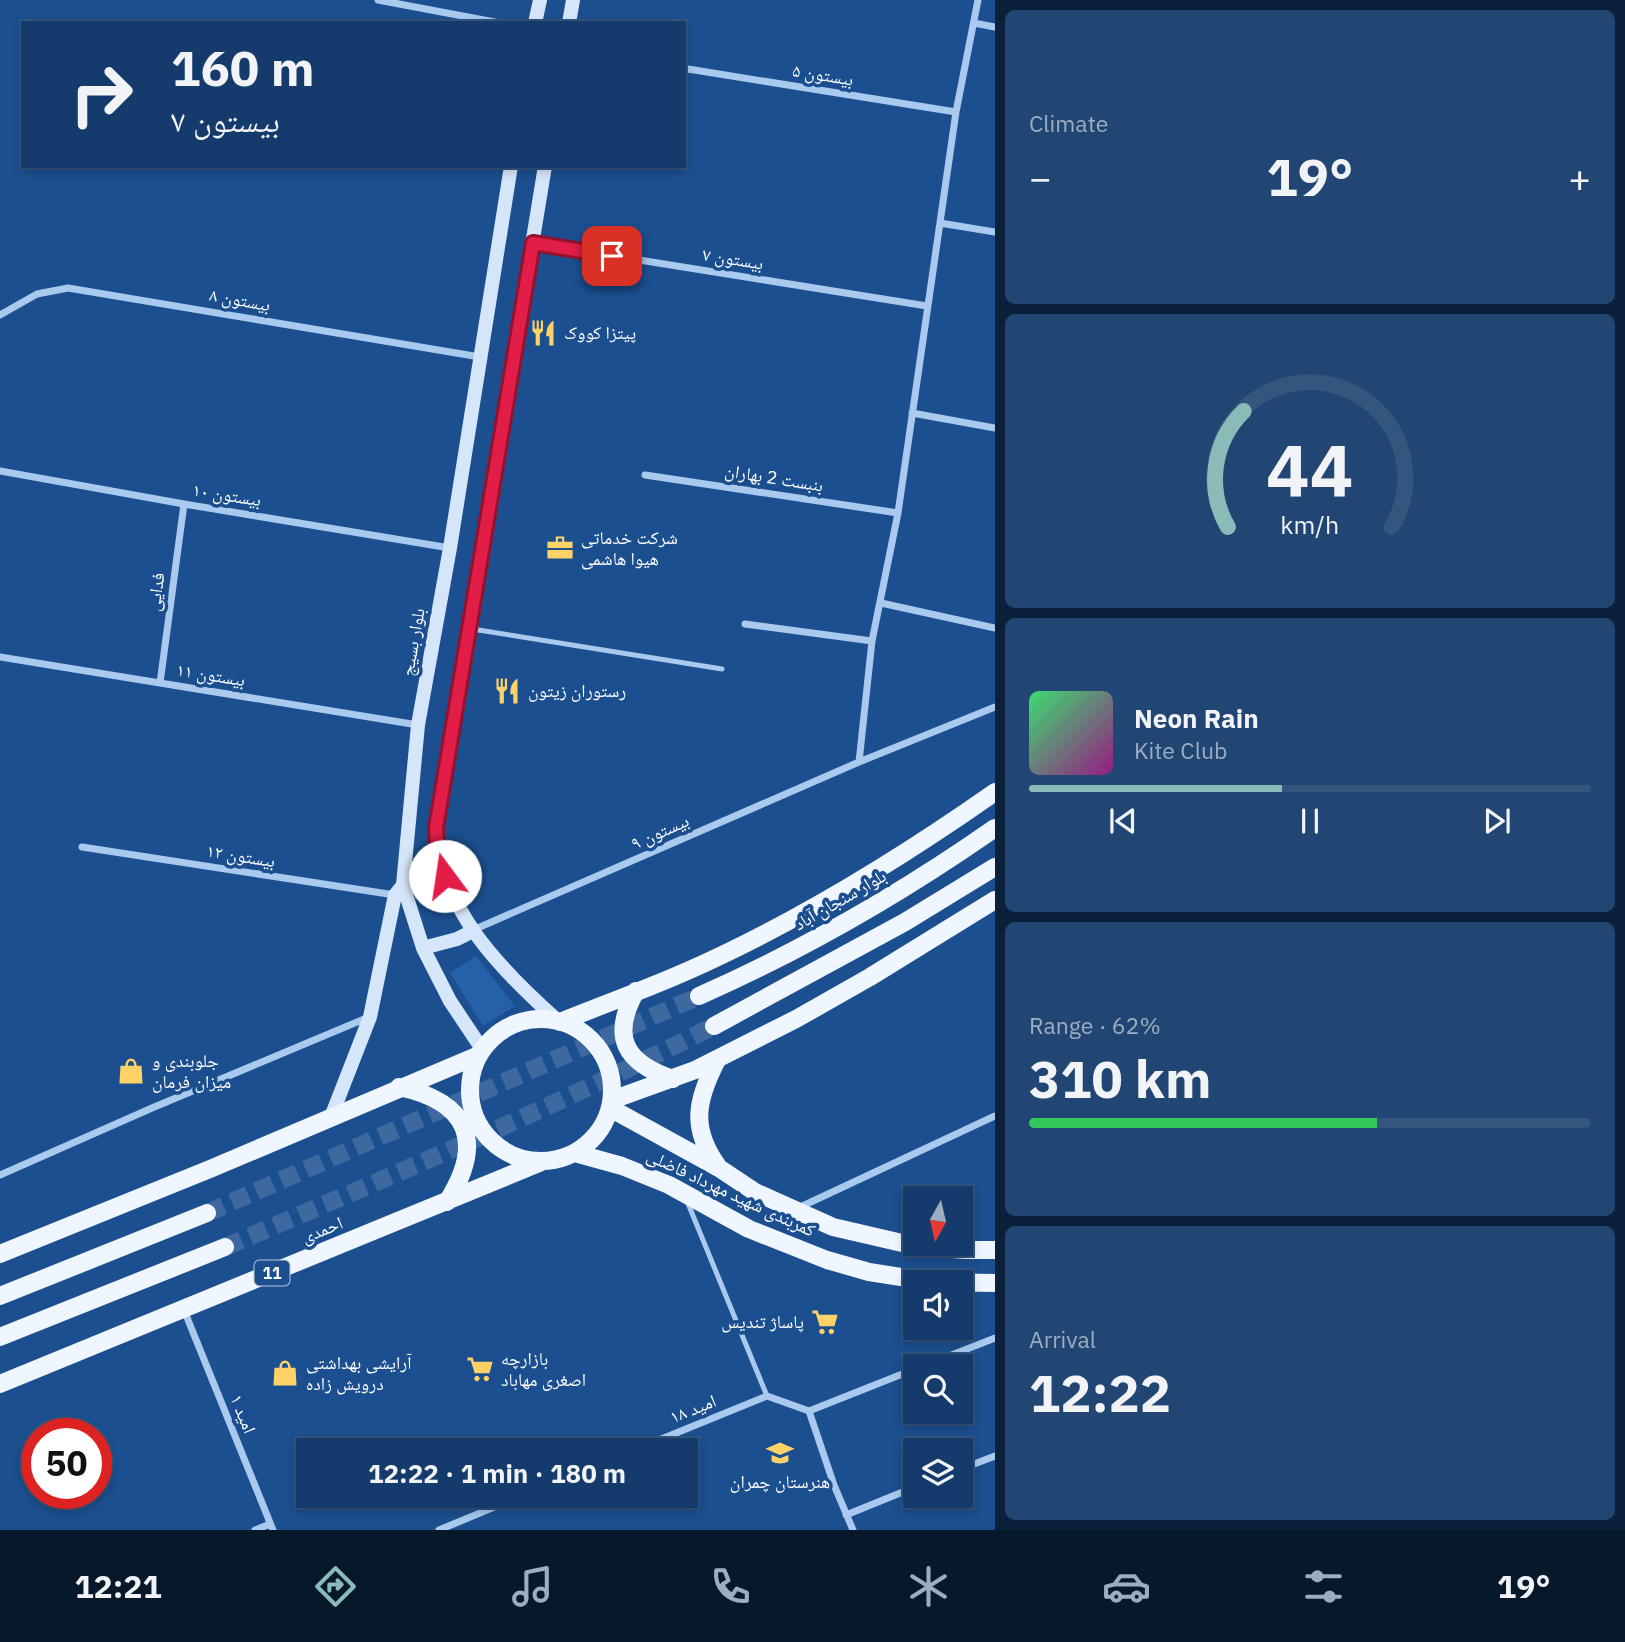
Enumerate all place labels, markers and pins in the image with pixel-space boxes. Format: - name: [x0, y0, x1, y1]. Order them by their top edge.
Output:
- pin: [582, 226, 642, 286]
- restaurant icon: پیتزا کووک: [528, 318, 558, 348]
- place label: پیتزا کووک: [564, 321, 636, 344]
- place label: شرکت خدماتی هیوا هاشمی: [581, 526, 678, 570]
- office icon: شرکت خدماتی هیوا هاشمی: [545, 533, 575, 563]
- restaurant icon: رستوران زیتون: [492, 676, 522, 706]
- place label: رستوران زیتون: [528, 679, 626, 702]
- place label: جلوبندی و میزان فرمان: [152, 1049, 231, 1093]
- shop icon: جلوبندی و میزان فرمان: [116, 1056, 146, 1086]
- supermarket icon: پاساژ تندیس: [810, 1307, 840, 1337]
- place label: پاساژ تندیس: [721, 1310, 804, 1333]
- place label: بازارچه اصغری مهاباد: [501, 1347, 586, 1391]
- place label: آرایشی بهداشتی درویش زاده: [306, 1351, 412, 1395]
- supermarket icon: بازارچه اصغری مهاباد: [465, 1354, 495, 1384]
- shop icon: آرایشی بهداشتی درویش زاده: [270, 1358, 300, 1388]
- school or university icon: هنرستان چمران: [765, 1438, 795, 1468]
- place label: هنرستان چمران: [730, 1470, 830, 1493]

